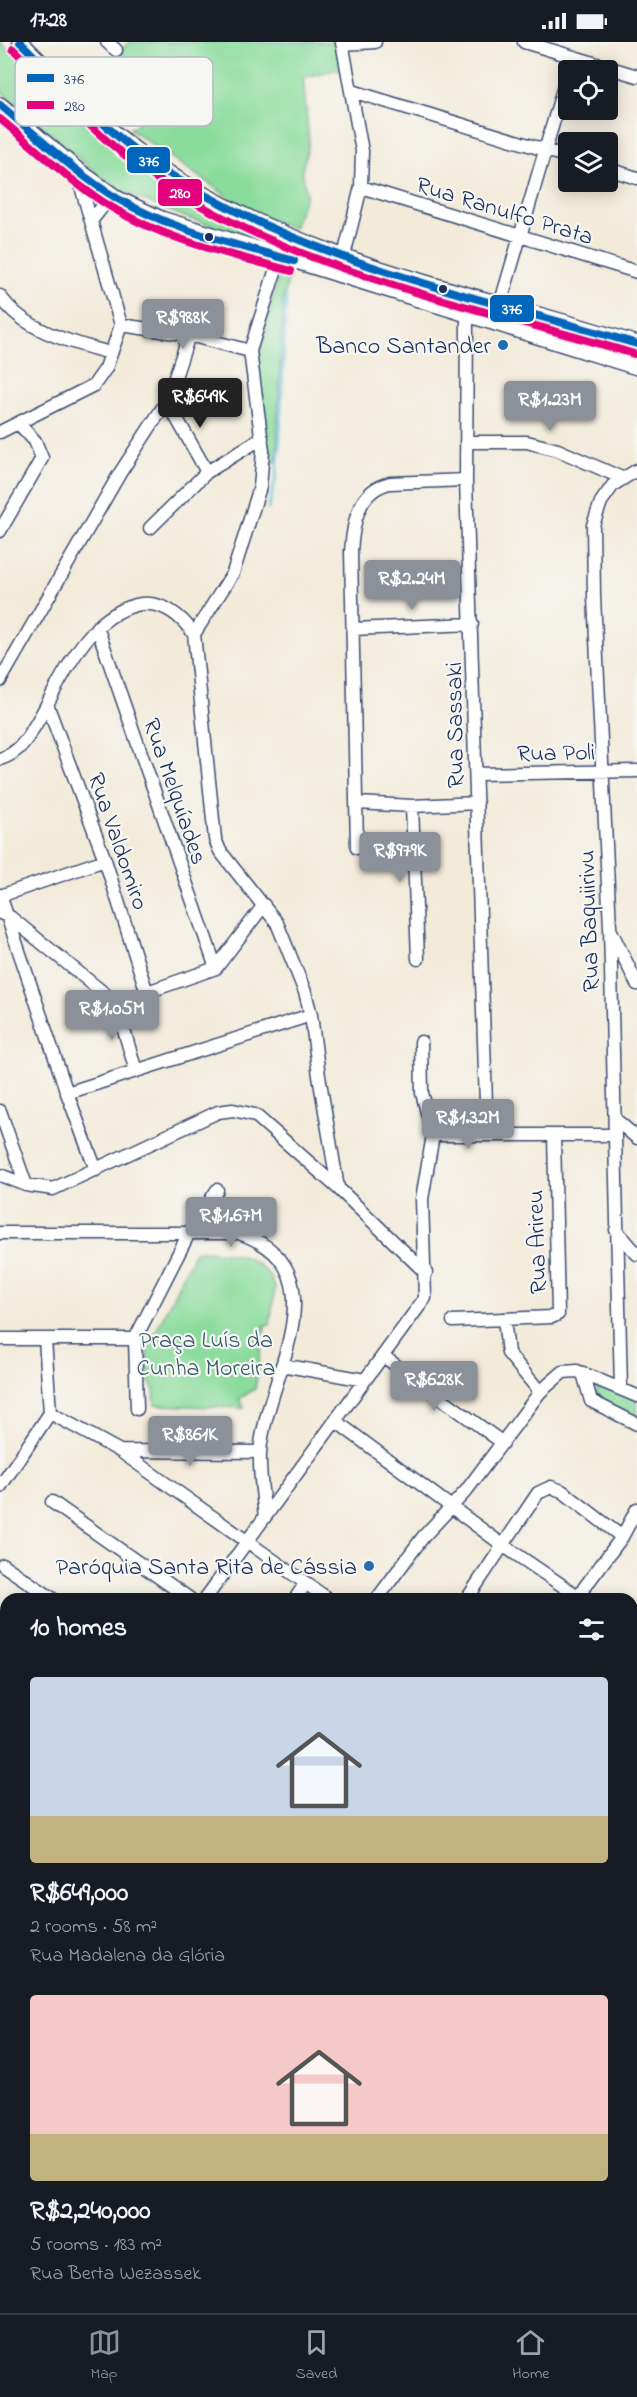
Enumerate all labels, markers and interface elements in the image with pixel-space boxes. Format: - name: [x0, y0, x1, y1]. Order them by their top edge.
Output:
- text: 17:28: [30, 5, 67, 37]
- legend: [15, 57, 213, 126]
- map controls: [558, 60, 618, 192]
- button: locate: [558, 60, 618, 120]
- text: 376: [64, 68, 84, 92]
- text: 280: [64, 95, 85, 119]
- button: layers: [558, 132, 618, 192]
- line badge: 376: [126, 146, 171, 174]
- text: 376: [138, 150, 160, 174]
- street label: Rua Ranulfo Prata: [411, 169, 597, 256]
- line badge: 280: [157, 178, 203, 207]
- text: 280: [169, 182, 191, 206]
- unlabelled marker: [203, 231, 215, 243]
- unlabelled marker: [437, 283, 449, 295]
- line badge: 376: [489, 294, 535, 323]
- text: 376: [501, 298, 523, 322]
- pin: R$988K: [134, 299, 232, 350]
- text: R$988K: [156, 304, 210, 333]
- place label: Banco Santander: [315, 330, 492, 365]
- marker: Banco Santander: [496, 338, 510, 352]
- pin: R$649K: [151, 378, 249, 429]
- pin: R$1.23M: [495, 381, 605, 432]
- text: R$649K: [172, 383, 228, 412]
- text: R$1.23M: [518, 386, 582, 415]
- pin: R$2.24M: [357, 560, 467, 611]
- text: R$2.24M: [378, 565, 446, 594]
- street label: Rua Sassaki: [438, 661, 475, 788]
- street label: Rua Melquíades: [132, 714, 215, 870]
- street label: Rua Poli: [517, 736, 596, 773]
- street label: Rua Valdomiro: [77, 769, 156, 915]
- pin: R$979K: [351, 832, 449, 883]
- text: R$979K: [373, 837, 427, 866]
- street label: Rua Baquiirivu: [571, 849, 610, 992]
- pin: R$1.05M: [57, 990, 167, 1041]
- text: R$1.05M: [79, 995, 145, 1024]
- pin: R$1.32M: [413, 1099, 523, 1150]
- text: R$1.32M: [436, 1104, 500, 1133]
- street label: Rua Arireu: [519, 1189, 558, 1295]
- pin: R$1.67M: [176, 1197, 286, 1248]
- text: R$1.67M: [200, 1202, 262, 1231]
- park label: Praça Luís da Cunha Moreira: [137, 1324, 275, 1387]
- pin: R$628K: [385, 1361, 483, 1412]
- text: R$628K: [404, 1366, 464, 1395]
- pin: R$861K: [141, 1416, 239, 1467]
- text: R$861K: [162, 1421, 218, 1450]
- place label: Paróquia Santa Rita de Cássia: [56, 1551, 357, 1586]
- marker: Paróquia Santa Rita de Cássia: [362, 1559, 376, 1573]
- text: 10 homes: [30, 1610, 127, 1648]
- icon: filters: [575, 1613, 608, 1646]
- icon: home: [265, 1716, 373, 1824]
- text: R$649,000: [30, 1875, 128, 1913]
- text: 2 rooms · 58 m²: [30, 1913, 157, 1942]
- text: Rua Madalena da Glória: [30, 1942, 225, 1971]
- icon: home: [265, 2034, 373, 2142]
- text: R$2,240,000: [30, 2193, 151, 2231]
- text: 5 rooms · 183 m²: [30, 2231, 162, 2260]
- text: Rua Berta Wezassek: [30, 2260, 201, 2289]
- tab: Map: [88, 2326, 121, 2386]
- tab: Saved: [296, 2326, 337, 2386]
- tab: Home: [512, 2326, 549, 2386]

